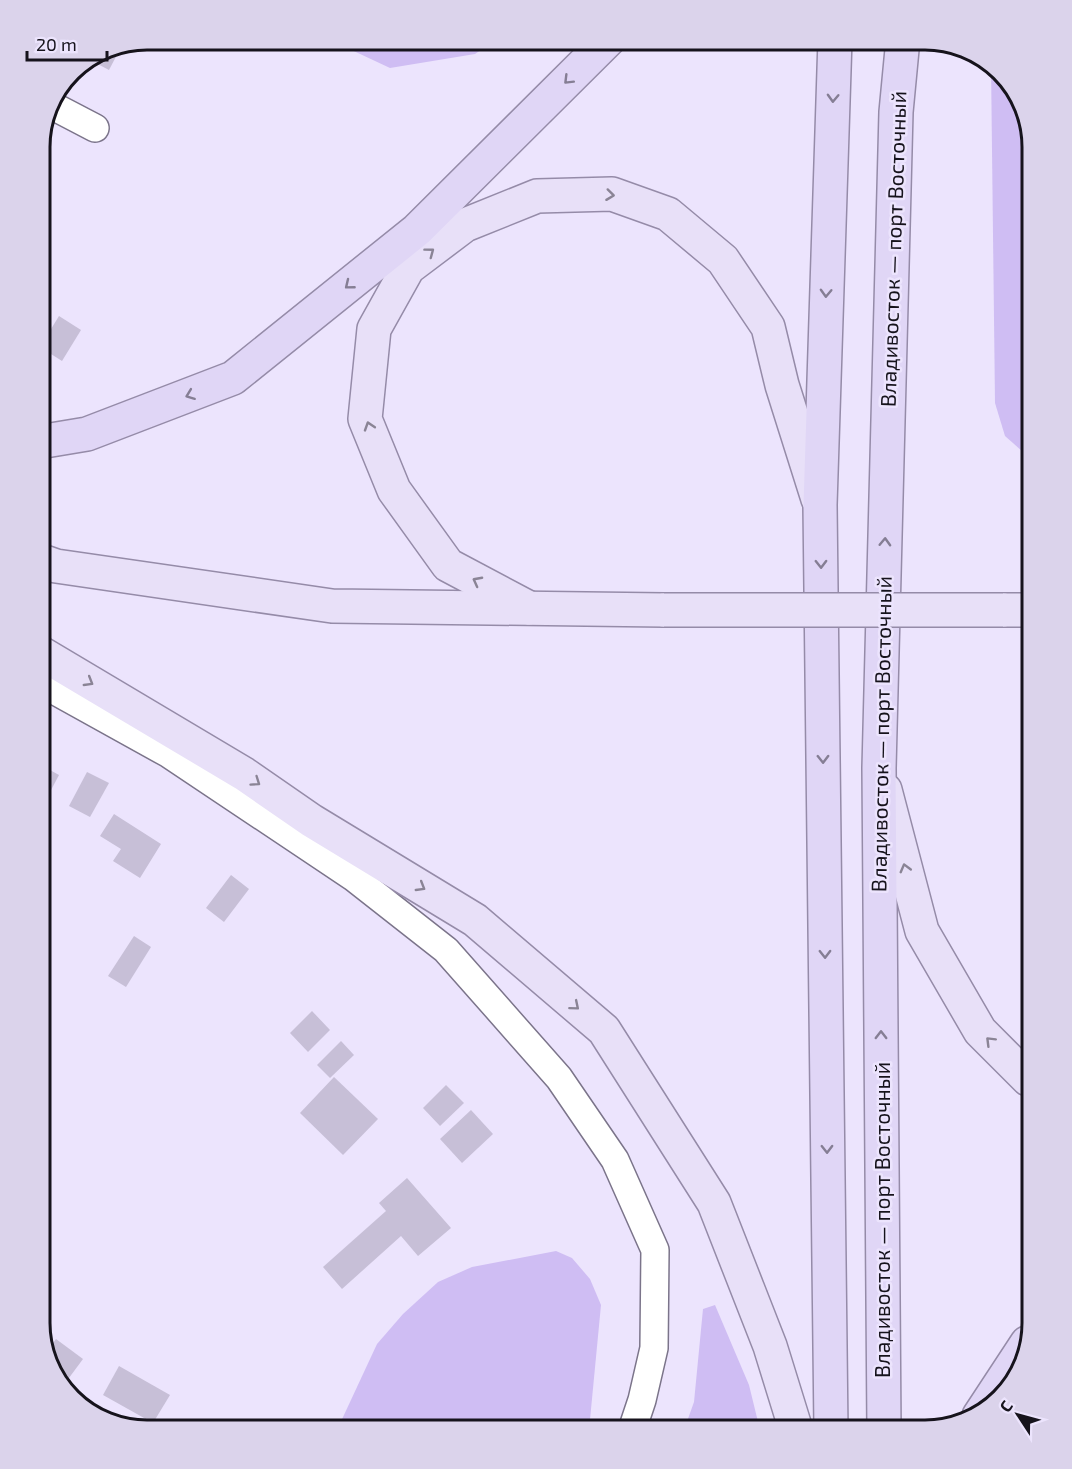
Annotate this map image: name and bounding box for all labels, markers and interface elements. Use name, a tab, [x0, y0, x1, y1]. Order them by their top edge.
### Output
scale bar	[27, 24, 106, 62]
text: 20 m	[36, 33, 77, 55]
one-way arrow	[564, 74, 575, 84]
street label: Владивосток — порт Восточный	[874, 91, 911, 407]
one-way arrow	[826, 93, 839, 102]
one-way arrow	[606, 189, 615, 201]
one-way arrow	[423, 248, 434, 259]
one-way arrow	[345, 278, 356, 289]
one-way arrow	[820, 288, 833, 297]
one-way arrow	[185, 388, 196, 400]
one-way arrow	[363, 421, 376, 431]
one-way arrow	[879, 537, 891, 546]
one-way arrow	[815, 559, 827, 568]
street label: Владивосток — порт Восточный	[865, 576, 896, 892]
one-way arrow	[473, 577, 484, 588]
one-way arrow	[83, 675, 93, 686]
one-way arrow	[817, 754, 829, 763]
one-way arrow	[250, 775, 261, 786]
one-way arrow	[900, 864, 913, 874]
one-way arrow	[415, 880, 425, 892]
one-way arrow	[819, 949, 831, 958]
one-way arrow	[568, 998, 579, 1009]
one-way arrow	[875, 1031, 887, 1040]
one-way arrow	[987, 1038, 998, 1049]
street label: Владивосток — порт Восточный	[869, 1062, 894, 1378]
one-way arrow	[821, 1144, 834, 1153]
north arrow	[988, 1385, 1048, 1445]
text: С	[995, 1396, 1016, 1415]

